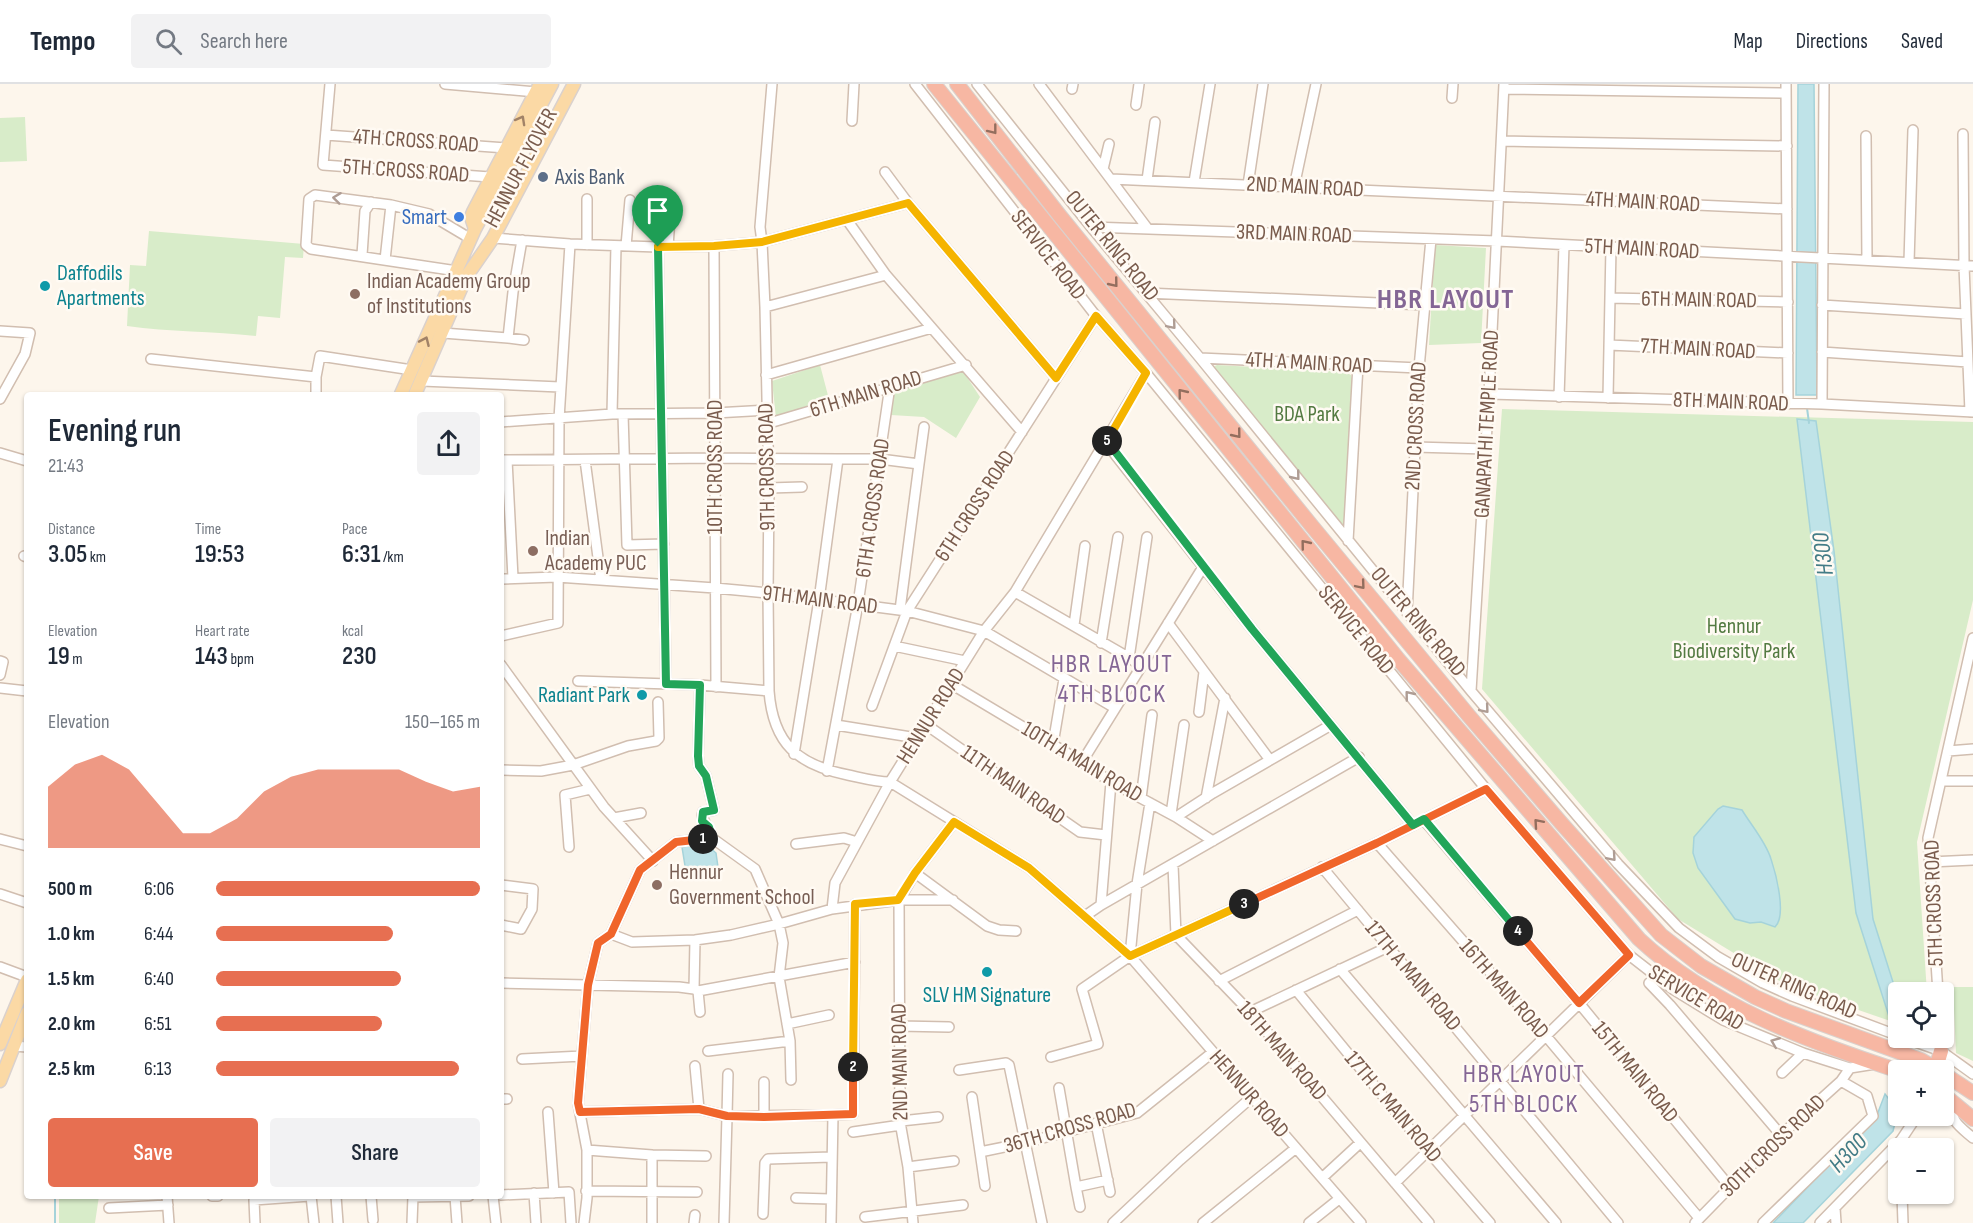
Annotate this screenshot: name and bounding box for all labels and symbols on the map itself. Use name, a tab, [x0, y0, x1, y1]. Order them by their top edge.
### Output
street label: HENNUR FLYOVER	[478, 104, 564, 232]
one-way arrow	[514, 116, 525, 126]
street label: 4TH CROSS ROAD	[352, 123, 480, 159]
one-way arrow	[986, 123, 997, 134]
street label: 5TH CROSS ROAD	[342, 153, 470, 189]
place label: Axis Bank	[554, 164, 625, 191]
marker: Axis Bank	[536, 170, 550, 184]
street label: 2ND MAIN ROAD	[1246, 170, 1364, 204]
pin	[632, 185, 683, 247]
street label: OUTER RING ROAD	[1059, 185, 1165, 307]
street label: 4TH MAIN ROAD	[1585, 186, 1701, 218]
one-way arrow	[332, 192, 342, 205]
place label: Smart	[402, 204, 447, 231]
street label: SERVICE ROAD	[1004, 204, 1092, 306]
marker: Smart	[452, 210, 466, 224]
street label: 3RD MAIN ROAD	[1235, 218, 1353, 250]
street label: 5TH MAIN ROAD	[1584, 233, 1700, 265]
place label: Daffodils Apartments	[56, 260, 145, 312]
place label: Indian Academy Group of Institutions	[367, 268, 531, 320]
one-way arrow	[1107, 276, 1118, 287]
marker: Daffodils Apartments	[38, 279, 52, 293]
district label: HBR LAYOUT	[1377, 283, 1515, 316]
street label: 6TH MAIN ROAD	[1641, 285, 1757, 315]
marker: Indian Academy Group of Institutions	[348, 287, 362, 301]
one-way arrow	[1165, 318, 1176, 329]
street label: GANAPATHI TEMPLE ROAD	[1469, 329, 1505, 519]
street label: 7TH MAIN ROAD	[1640, 332, 1756, 366]
one-way arrow	[418, 336, 430, 347]
street label: 4TH A MAIN ROAD	[1245, 346, 1373, 380]
street label: 2ND CROSS ROAD	[1399, 361, 1433, 491]
street label: 6TH MAIN ROAD	[807, 364, 925, 424]
street label: 8TH MAIN ROAD	[1673, 386, 1789, 418]
one-way arrow	[1179, 389, 1190, 400]
street label: 10TH CROSS ROAD	[702, 400, 729, 534]
park label: BDA Park	[1274, 401, 1340, 428]
street label: 9TH CROSS ROAD	[752, 403, 782, 531]
pin: 5	[1092, 426, 1122, 456]
one-way arrow	[1230, 428, 1241, 439]
street label: 6TH A CROSS ROAD	[850, 437, 896, 579]
street label: 6TH CROSS ROAD	[929, 445, 1021, 567]
one-way arrow	[1288, 470, 1299, 481]
place label: Indian Academy PUC	[544, 525, 647, 577]
water label: H300	[1806, 531, 1840, 577]
one-way arrow	[1301, 540, 1312, 551]
marker: Indian Academy PUC	[526, 544, 540, 558]
street label: OUTER RING ROAD	[1364, 562, 1472, 682]
one-way arrow	[1353, 578, 1364, 589]
street label: 9TH MAIN ROAD	[761, 580, 879, 620]
street label: SERVICE ROAD	[1312, 580, 1400, 680]
park label: Hennur Biodiversity Park	[1673, 613, 1796, 665]
district label: HBR LAYOUT 4TH BLOCK	[1051, 649, 1173, 710]
street label: HENNUR ROAD	[891, 663, 971, 769]
place label: Radiant Park	[538, 682, 631, 709]
marker: Radiant Park	[635, 688, 649, 702]
one-way arrow	[1406, 691, 1417, 702]
one-way arrow	[1478, 702, 1489, 713]
street label: 10TH A MAIN ROAD	[1017, 715, 1147, 809]
street label: 11TH MAIN ROAD	[955, 739, 1071, 831]
one-way arrow	[1534, 819, 1545, 830]
pin: 1	[688, 824, 718, 854]
street label: 5TH CROSS ROAD	[1918, 839, 1950, 967]
one-way arrow	[1605, 850, 1616, 861]
place label: Hennur Government School	[669, 859, 815, 911]
marker: Hennur Government School	[650, 878, 664, 892]
pin: 3	[1229, 889, 1259, 919]
street label: 17TH A MAIN ROAD	[1359, 915, 1467, 1037]
pin: 4	[1503, 916, 1533, 946]
street label: 16TH MAIN ROAD	[1453, 934, 1555, 1044]
street label: OUTER RING ROAD	[1727, 946, 1861, 1026]
street label: SERVICE ROAD	[1643, 959, 1749, 1037]
marker: SLV HM Signature	[980, 965, 994, 979]
place label: SLV HM Signature	[923, 982, 1051, 1009]
street label: 18TH MAIN ROAD	[1231, 996, 1333, 1106]
street label: 2ND MAIN ROAD	[885, 1003, 915, 1121]
street label: 15TH MAIN ROAD	[1586, 1016, 1684, 1128]
one-way arrow	[1771, 1037, 1782, 1049]
street label: HENNUR ROAD	[1203, 1044, 1295, 1144]
street label: 17TH C MAIN ROAD	[1338, 1046, 1448, 1168]
pin: 2	[838, 1052, 868, 1082]
district label: HBR LAYOUT 5TH BLOCK	[1463, 1059, 1585, 1120]
street label: 30TH CROSS ROAD	[1715, 1089, 1831, 1203]
street label: 36TH CROSS ROAD	[1001, 1096, 1139, 1160]
water label: H300	[1823, 1127, 1874, 1179]

